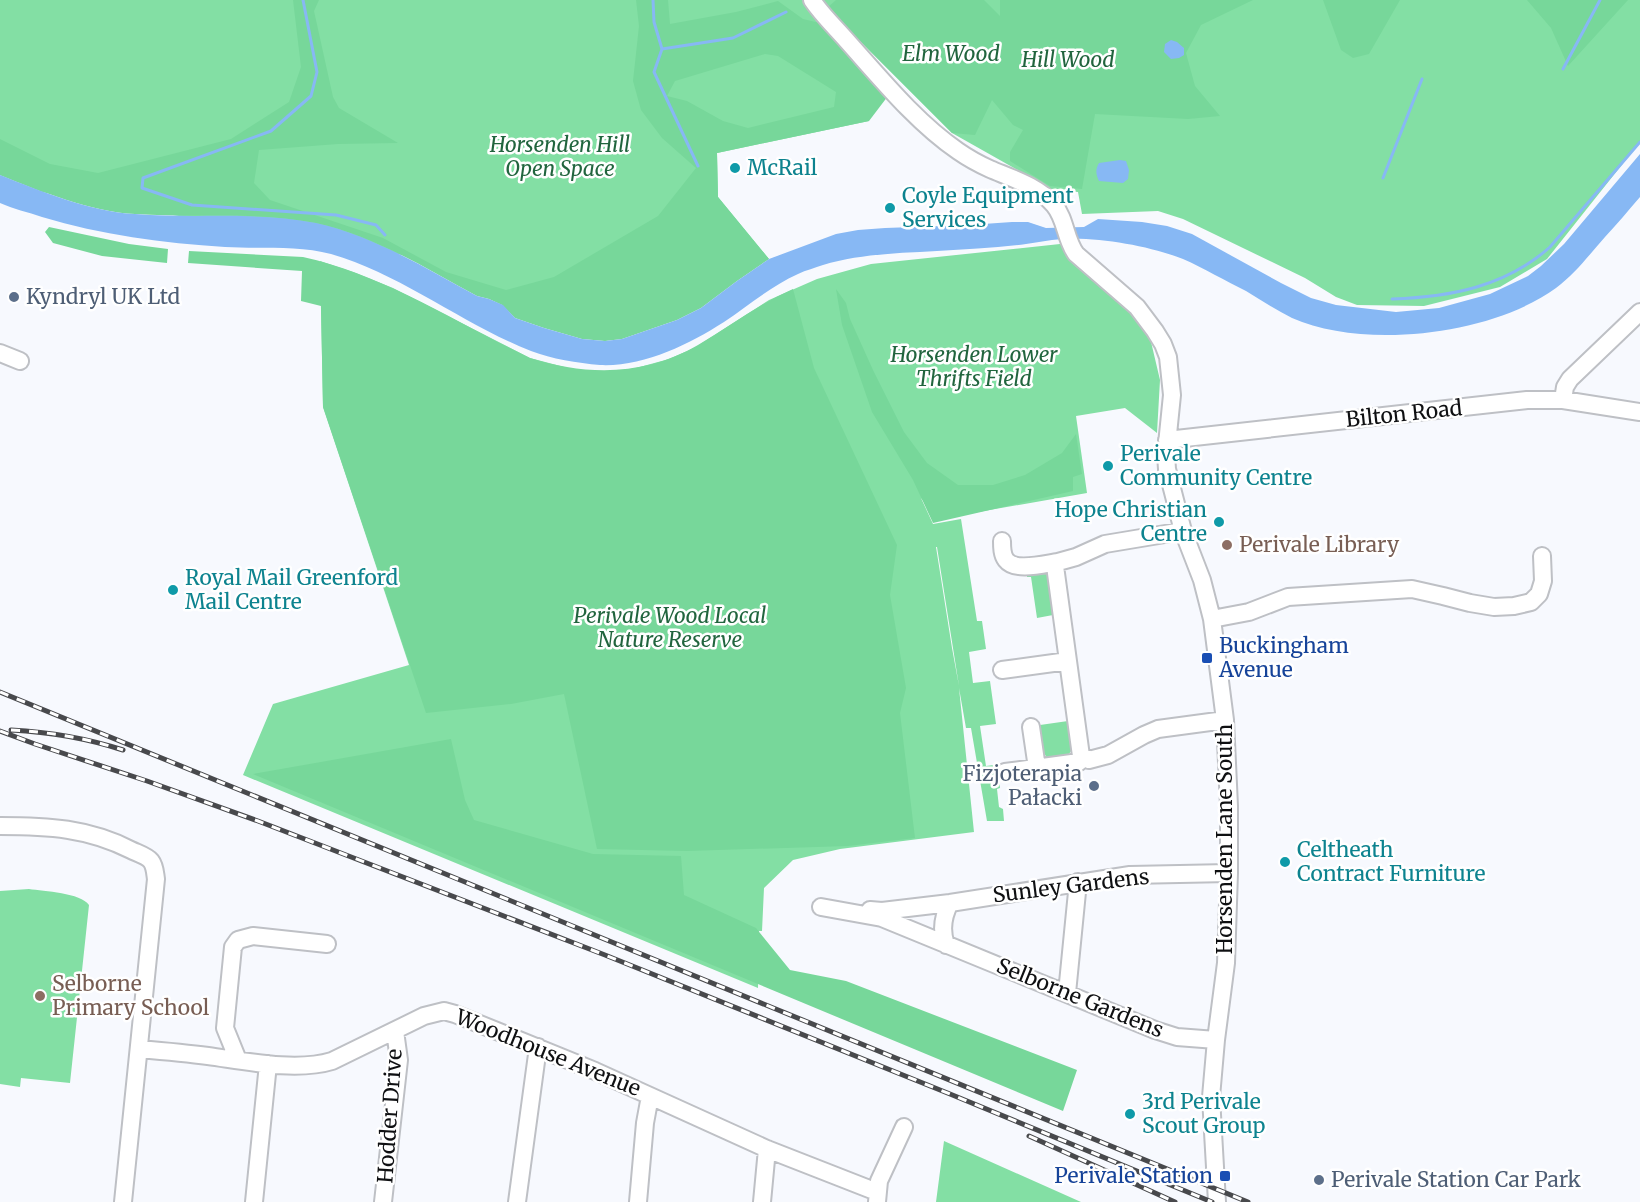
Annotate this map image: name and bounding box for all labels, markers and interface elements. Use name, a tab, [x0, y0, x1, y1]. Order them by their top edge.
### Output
park label: Elm Wood	[902, 40, 1000, 67]
park label: Hill Wood	[1020, 46, 1115, 73]
park label: Horsenden Hill Open Space	[489, 131, 630, 182]
place label: McRail	[747, 154, 818, 181]
marker: McRail	[728, 161, 742, 175]
place label: Coyle Equipment Services	[902, 182, 1074, 233]
marker: Coyle Equipment Services	[883, 201, 897, 215]
place label: Kyndryl UK Ltd	[26, 283, 181, 310]
marker: Kyndryl UK Ltd	[7, 290, 21, 304]
park label: Horsenden Lower Thrifts Field	[889, 341, 1058, 392]
street label: Bilton Road	[1344, 394, 1464, 433]
place label: Perivale Community Centre	[1120, 440, 1312, 491]
marker: Perivale Community Centre	[1101, 459, 1115, 473]
place label: Hope Christian Centre	[1054, 496, 1207, 547]
marker: Hope Christian Centre	[1212, 515, 1226, 529]
place label: Perivale Library	[1239, 531, 1400, 558]
marker: Perivale Library	[1220, 538, 1234, 552]
place label: Royal Mail Greenford Mail Centre	[185, 564, 398, 615]
marker: Royal Mail Greenford Mail Centre	[166, 583, 180, 597]
park label: Perivale Wood Local Nature Reserve	[574, 602, 766, 653]
place label: Buckingham Avenue	[1218, 632, 1349, 683]
marker: Buckingham Avenue	[1200, 651, 1214, 665]
street label: Horsenden Lane South	[1211, 724, 1238, 954]
place label: Fizjoterapia Pałacki	[963, 760, 1082, 811]
marker: Fizjoterapia Pałacki	[1087, 779, 1101, 793]
place label: Celtheath Contract Furniture	[1297, 836, 1486, 887]
marker: Celtheath Contract Furniture	[1278, 855, 1292, 869]
street label: Sunley Gardens	[991, 863, 1151, 908]
street label: Selborne Gardens	[993, 952, 1168, 1043]
place label: Selborne Primary School	[52, 970, 210, 1021]
marker: Selborne Primary School	[33, 989, 47, 1003]
street label: Woodhouse Avenue	[451, 1003, 645, 1102]
street label: Hodder Drive	[371, 1048, 408, 1184]
place label: 3rd Perivale Scout Group	[1142, 1088, 1265, 1139]
marker: 3rd Perivale Scout Group	[1123, 1107, 1137, 1121]
place label: Perivale Station	[1054, 1162, 1213, 1189]
place label: Perivale Station Car Park	[1331, 1166, 1582, 1193]
marker: Perivale Station	[1218, 1169, 1232, 1183]
marker: Perivale Station Car Park	[1312, 1173, 1326, 1187]

